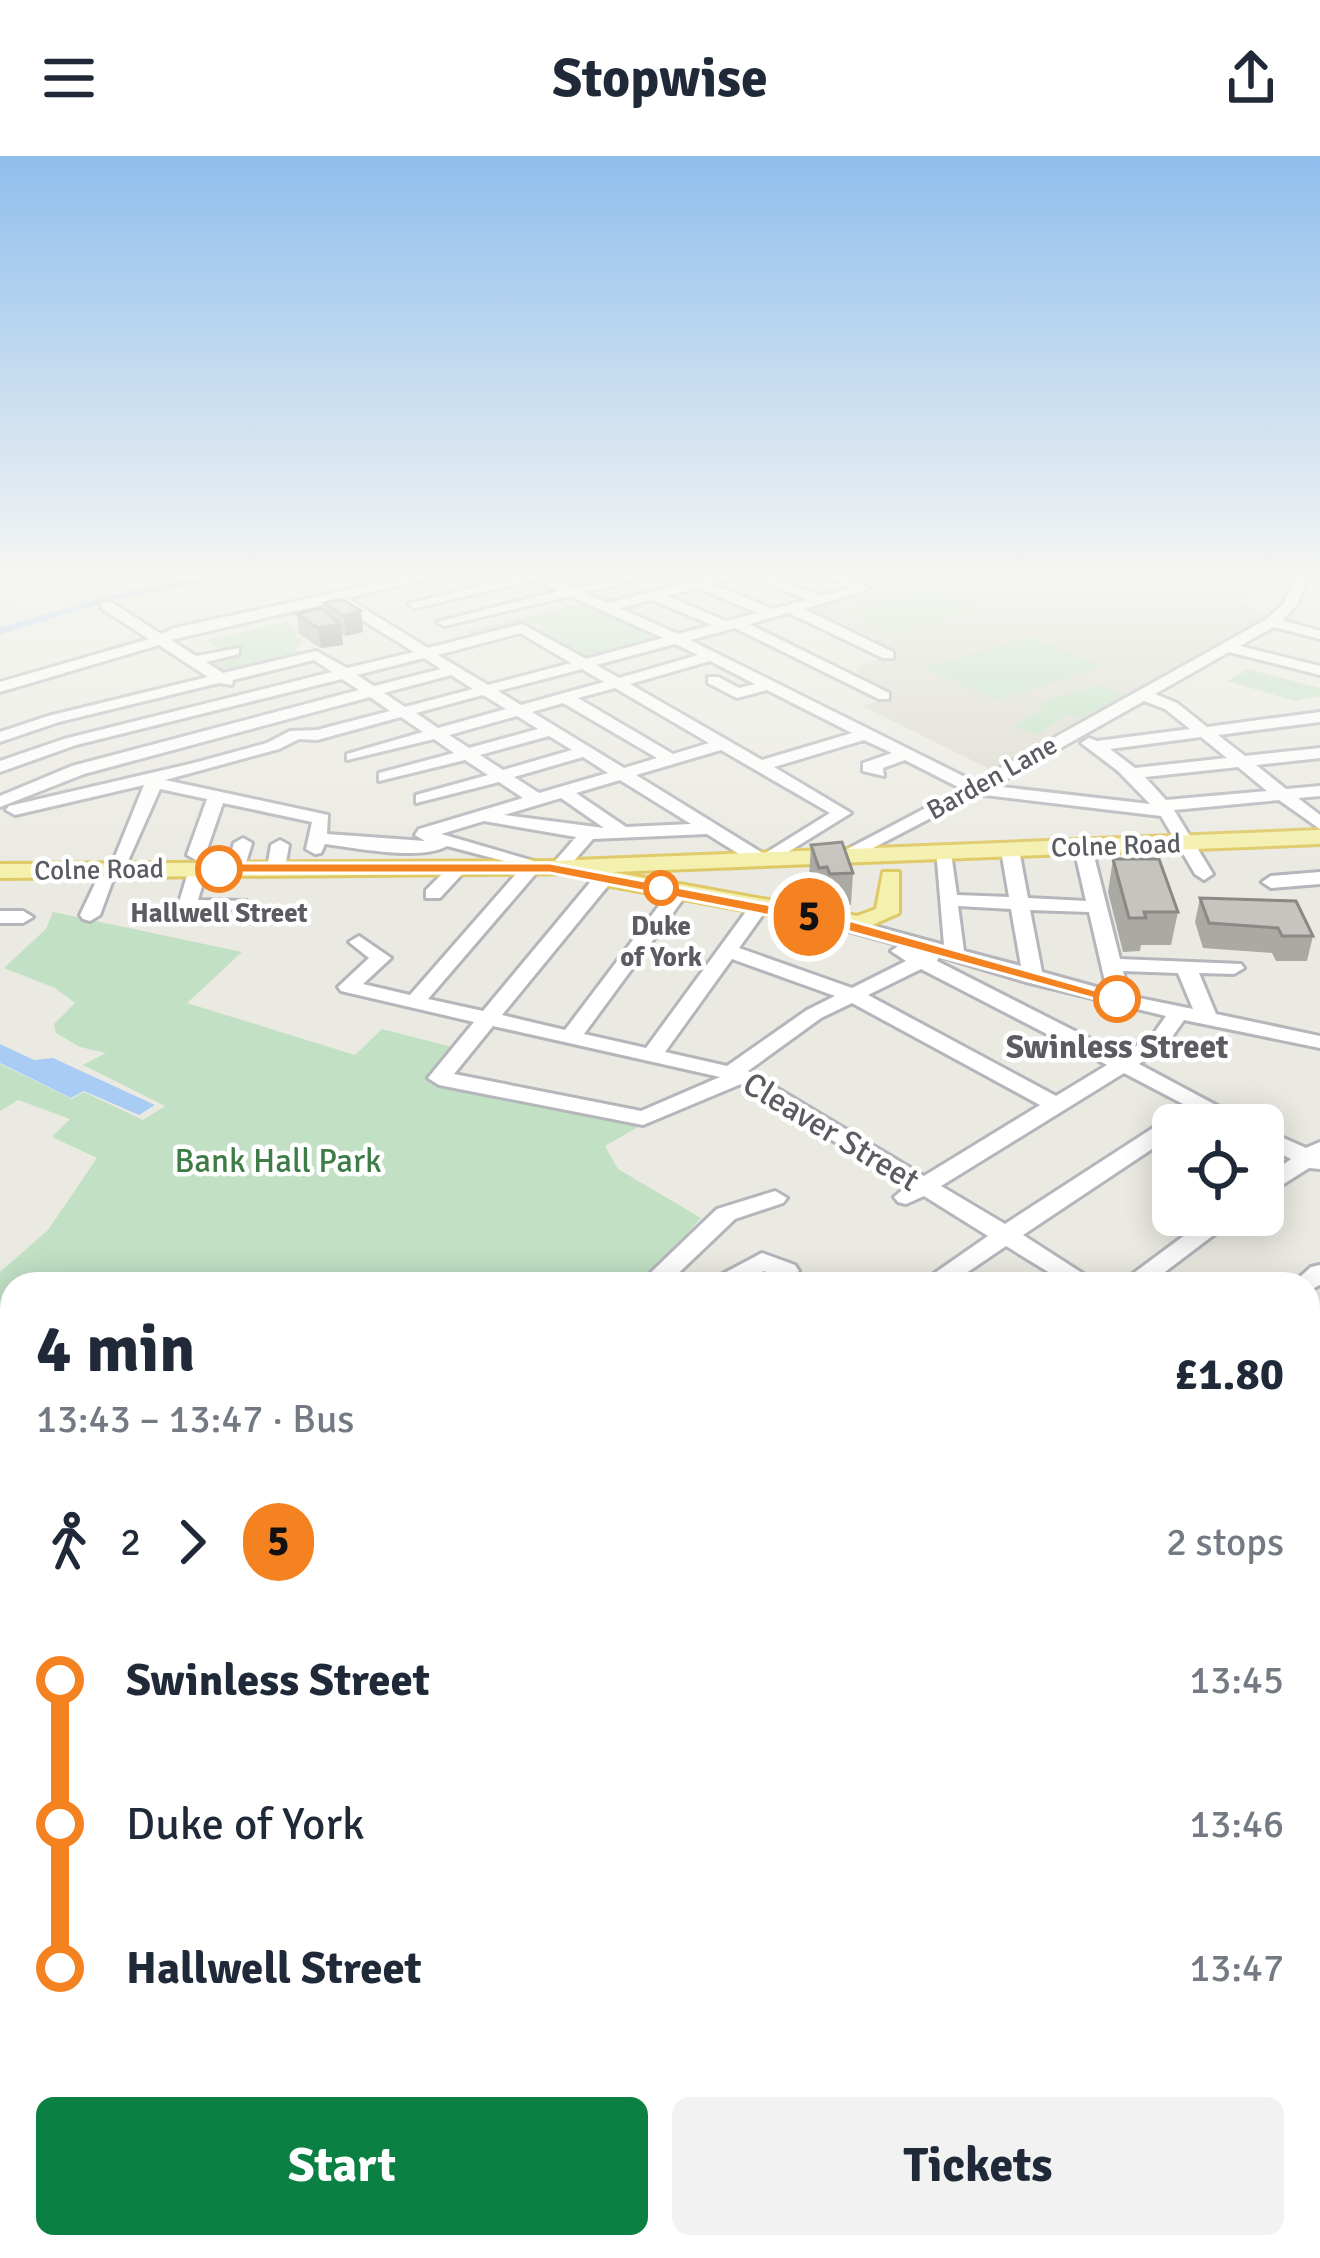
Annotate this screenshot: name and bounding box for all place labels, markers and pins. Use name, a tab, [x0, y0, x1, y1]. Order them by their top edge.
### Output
marker: Hallwell Street	[197, 847, 241, 891]
marker: Duke of York	[645, 872, 677, 904]
place label: Hallwell Street	[130, 897, 308, 930]
place label: Duke of York	[620, 910, 702, 974]
marker: Swinless Street	[1095, 977, 1139, 1021]
place label: Swinless Street	[1006, 1027, 1228, 1068]

